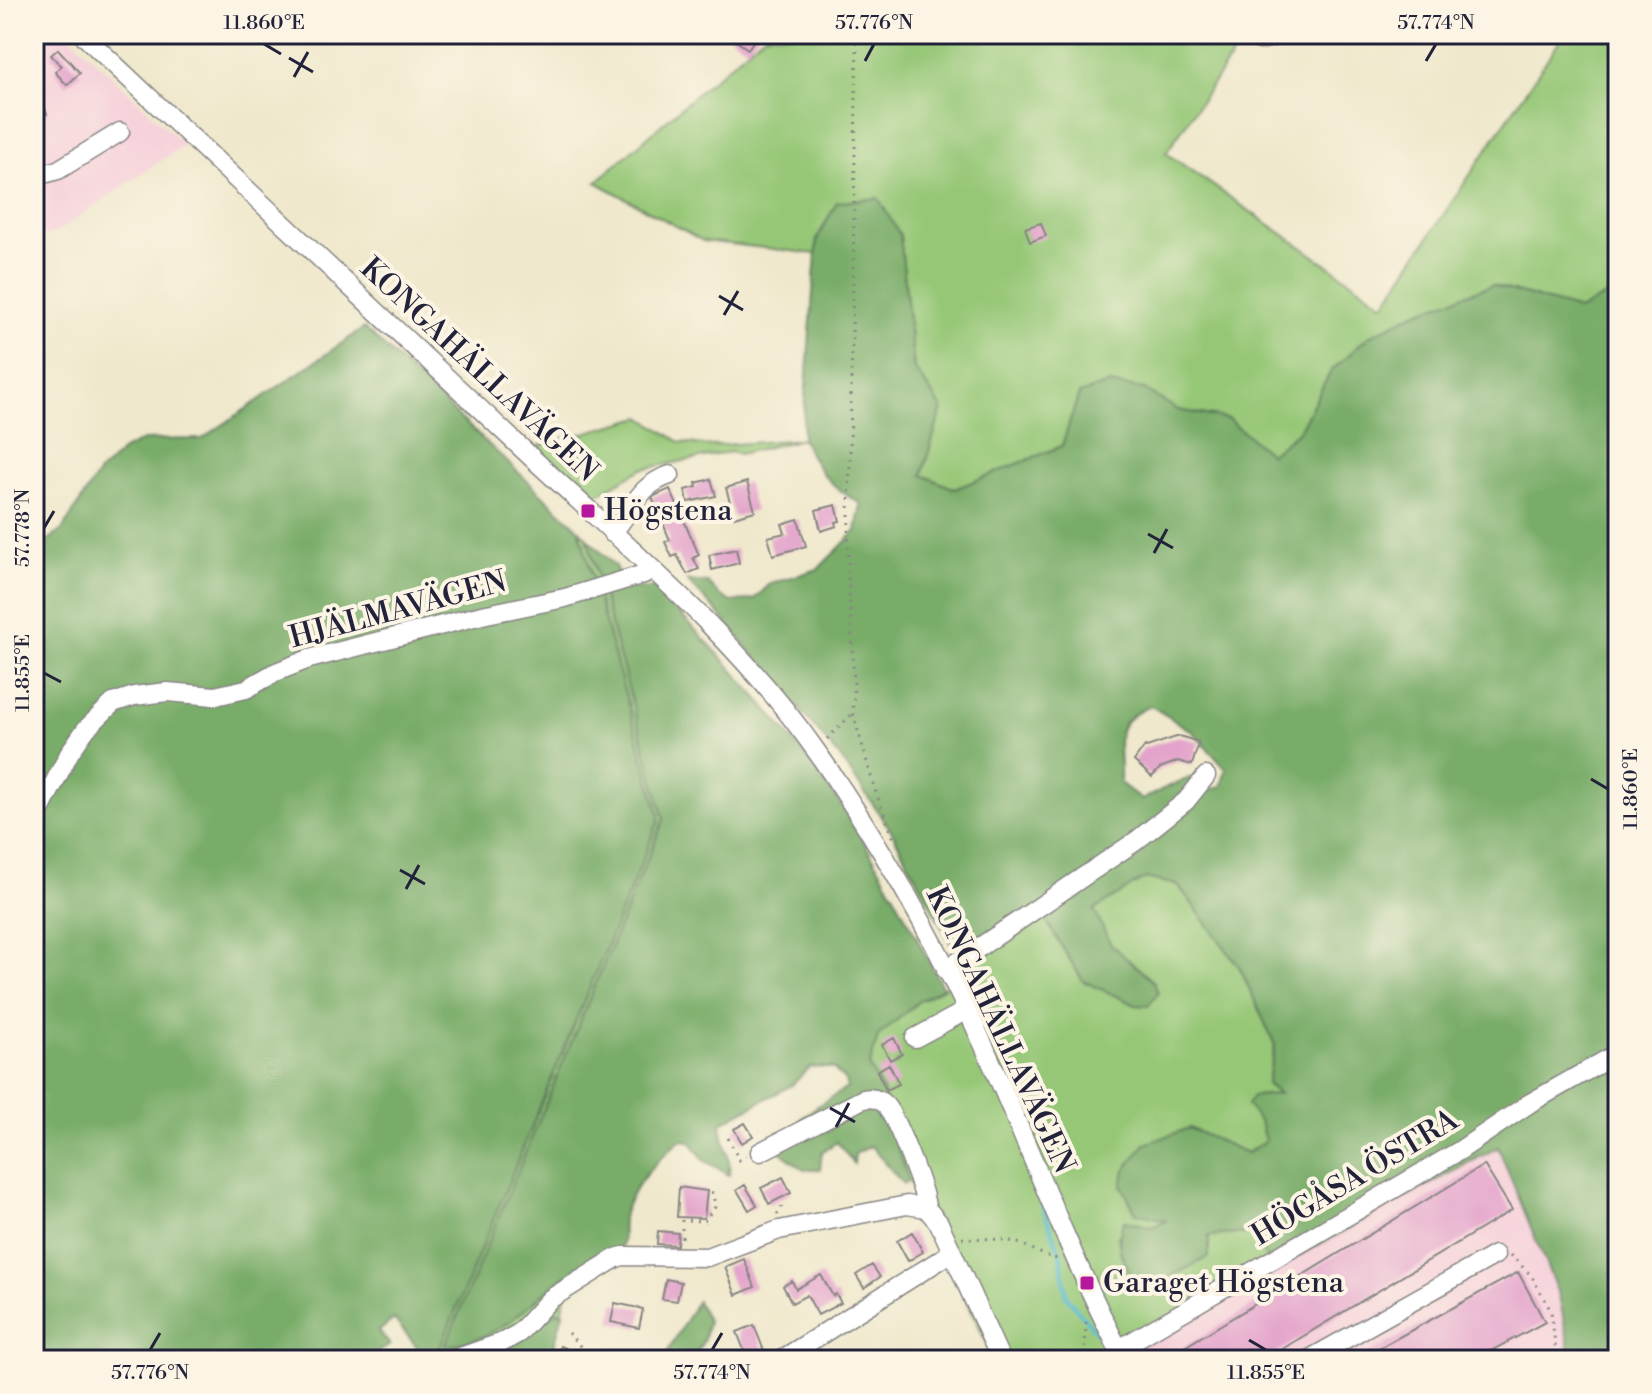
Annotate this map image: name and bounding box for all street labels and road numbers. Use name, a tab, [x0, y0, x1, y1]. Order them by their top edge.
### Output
street label: KONGAHÄLLAVÄGEN	[352, 249, 607, 490]
street label: HJÄLMAVÄGEN	[285, 562, 511, 657]
street label: KONGAHÄLLAVÄGEN	[917, 880, 1084, 1179]
street label: HÖGÅSA ÖSTRA	[1244, 1100, 1467, 1255]

